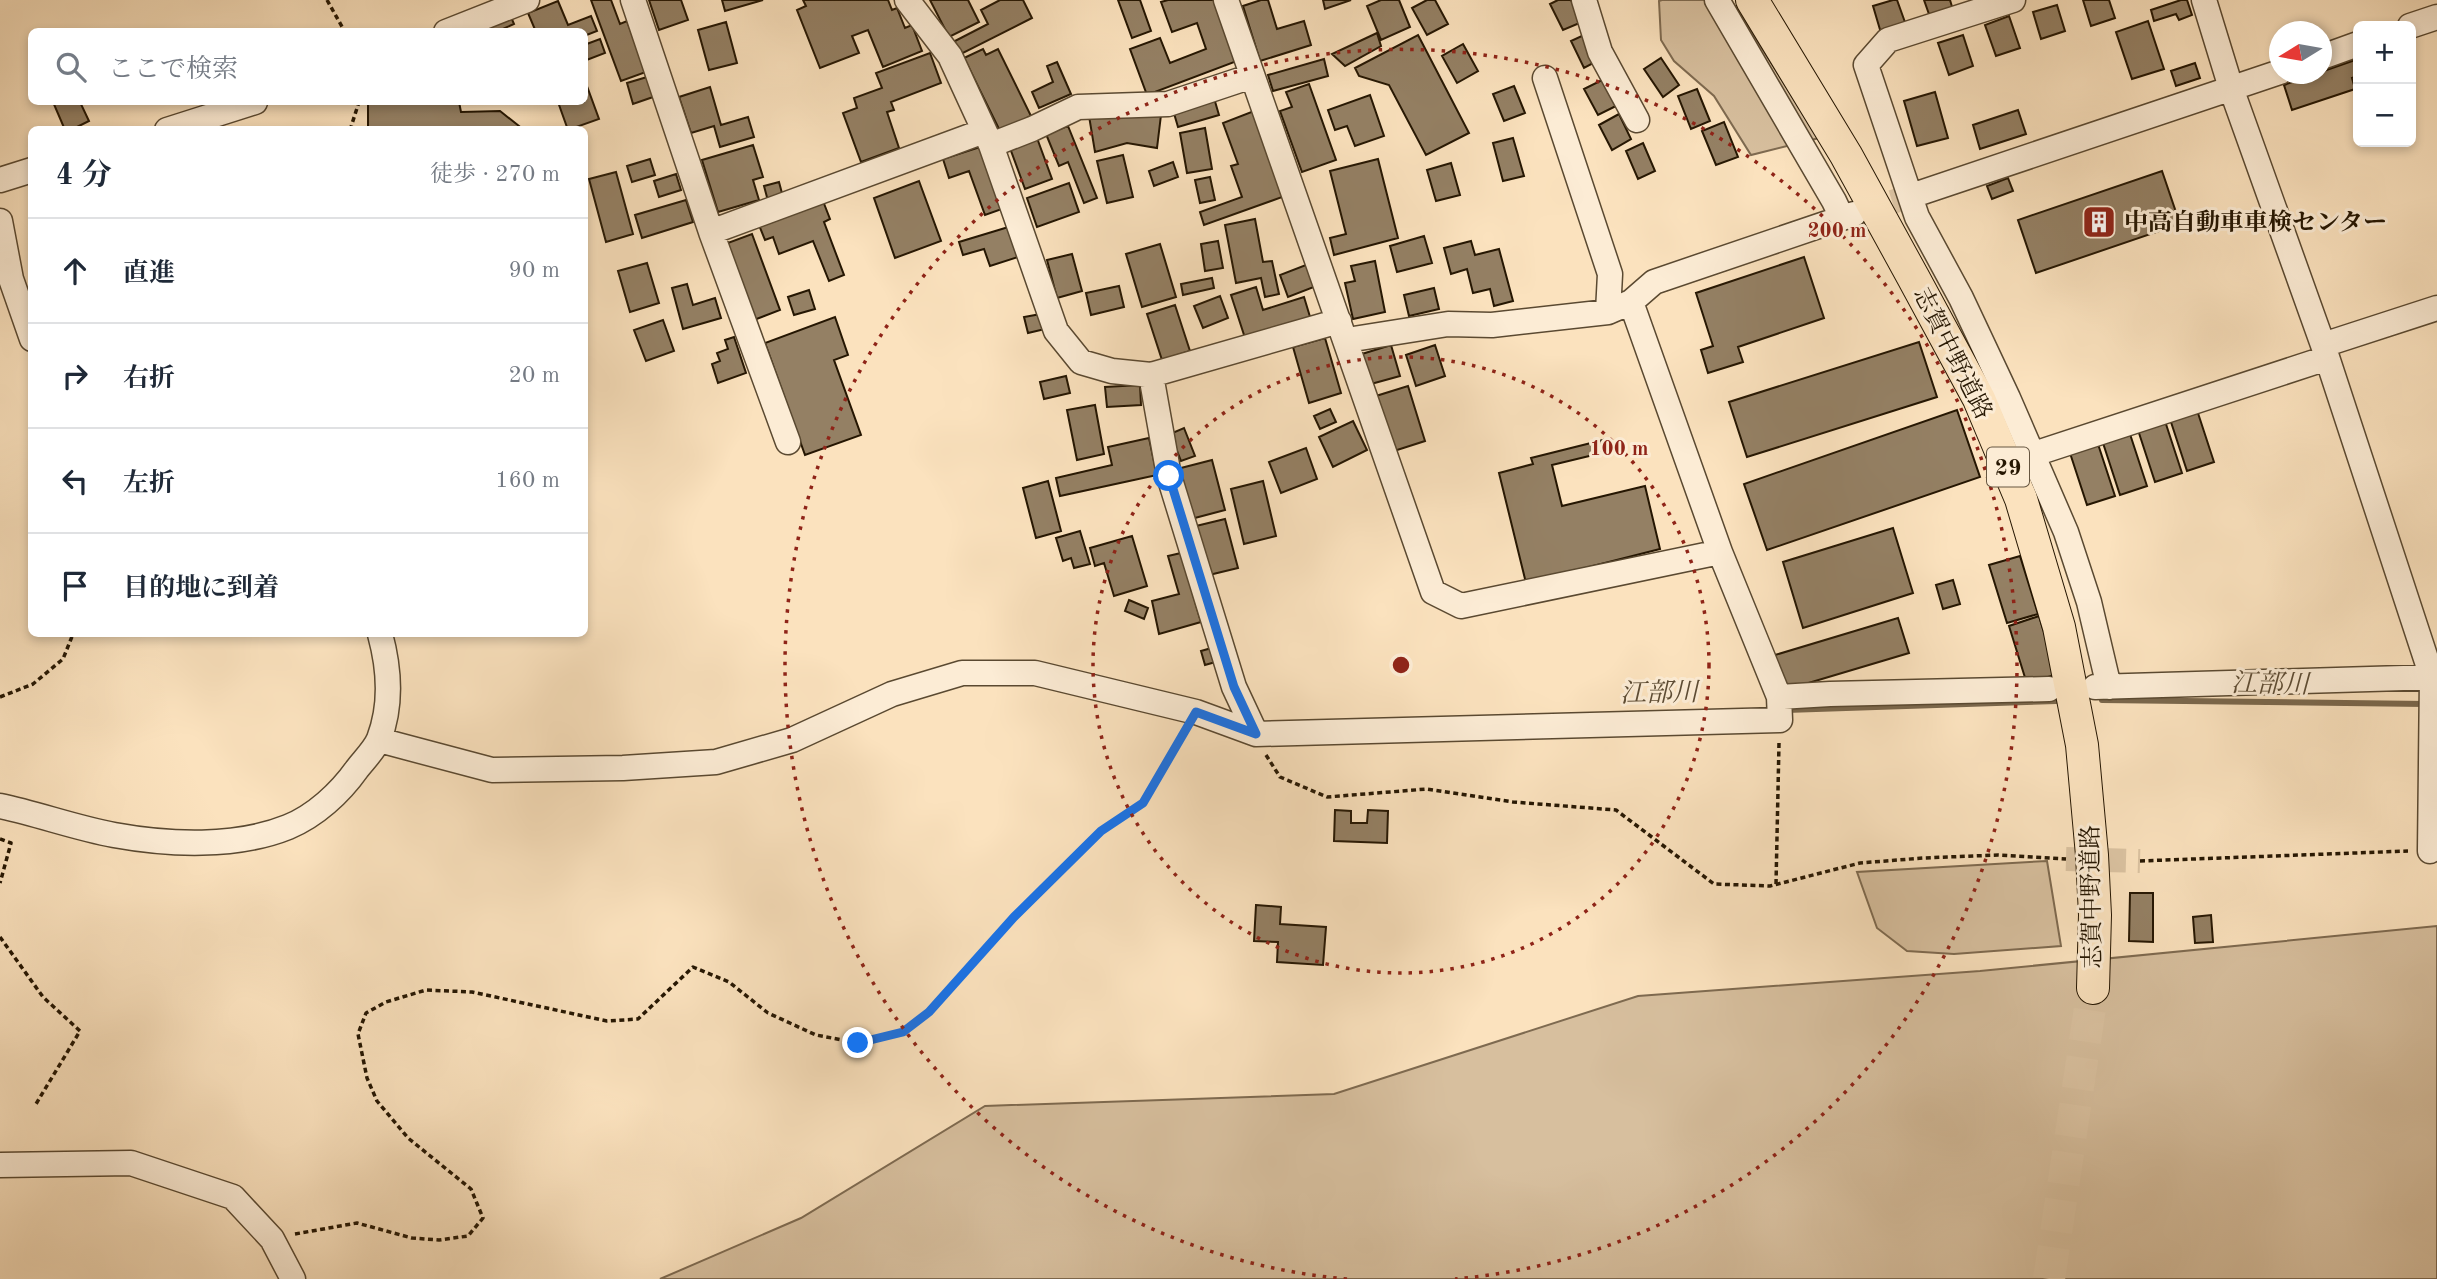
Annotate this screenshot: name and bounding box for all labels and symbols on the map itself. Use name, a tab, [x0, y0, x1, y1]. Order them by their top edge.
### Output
north arrow	[2269, 21, 2332, 84]
building icon: 中高自動車車検センター	[2080, 203, 2118, 241]
place label: 中高自動車車検センター	[2124, 209, 2387, 236]
text: 200 m	[1807, 221, 1867, 242]
street label: 志賀中野道路	[1908, 283, 1997, 424]
text: 100 m	[1589, 439, 1649, 460]
road number: 29	[1987, 447, 2029, 486]
route start	[1153, 460, 1184, 491]
centre of rings	[1389, 653, 1413, 677]
water label: 江部川	[2231, 669, 2312, 699]
water label: 江部川	[1620, 678, 1701, 708]
street label: 志賀中野道路	[2077, 825, 2106, 969]
route end	[842, 1027, 873, 1058]

